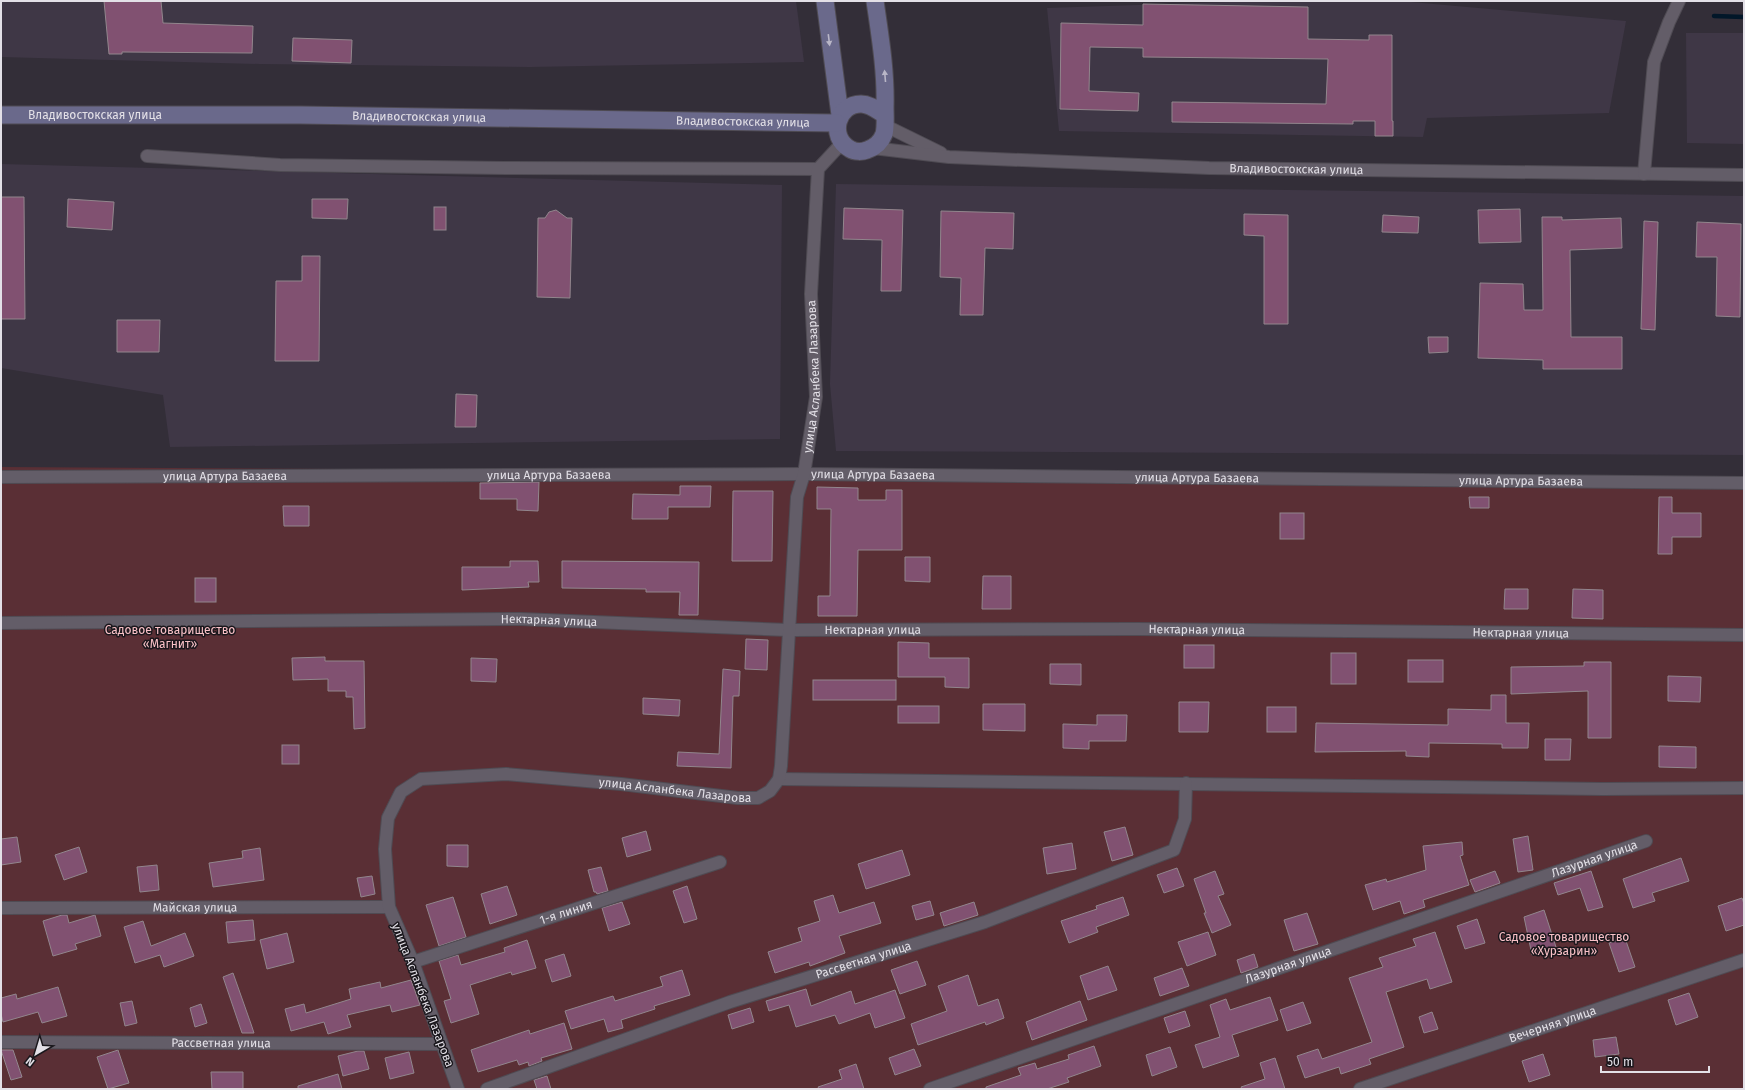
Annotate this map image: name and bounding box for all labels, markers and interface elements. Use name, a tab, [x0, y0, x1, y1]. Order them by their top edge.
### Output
one-way arrow	[826, 34, 832, 46]
one-way arrow	[882, 70, 889, 82]
street label: Владивостокская улица	[28, 108, 162, 122]
street label: Владивостокская улица	[352, 109, 486, 125]
street label: Владивостокская улица	[676, 114, 810, 130]
street label: Владивостокская улица	[1229, 161, 1363, 177]
street label: улица Асланбека Лазарова	[800, 300, 823, 454]
street label: улица Артура Базаева	[811, 467, 935, 482]
street label: улица Артура Базаева	[487, 468, 611, 482]
street label: улица Артура Базаева	[163, 469, 287, 483]
street label: улица Артура Базаева	[1135, 470, 1259, 485]
street label: улица Артура Базаева	[1459, 473, 1583, 488]
street label: Нектарная улица	[501, 612, 597, 629]
street label: Нектарная улица	[1148, 622, 1245, 637]
park label: Садовое товарищество «Магнит»	[105, 623, 235, 651]
street label: Нектарная улица	[824, 623, 921, 637]
street label: Нектарная улица	[1472, 625, 1569, 640]
street label: улица Асланбека Лазарова	[598, 775, 751, 805]
street label: Лазурная улица	[1549, 838, 1639, 880]
street label: 1-я линия	[538, 897, 594, 927]
street label: Майская улица	[153, 900, 237, 915]
street label: улица Асланбека Лазарова	[389, 921, 457, 1069]
park label: Садовое товарищество «Хурзарин»	[1499, 930, 1629, 958]
street label: Рассветная улица	[814, 939, 913, 982]
street label: Лазурная улица	[1243, 944, 1333, 986]
street label: Вечерняя улица	[1507, 1003, 1598, 1046]
north arrow	[16, 1034, 56, 1074]
street label: Рассветная улица	[171, 1036, 271, 1050]
scale bar	[1601, 1048, 1709, 1074]
text: N	[23, 1054, 37, 1069]
text: 50 m	[1607, 1055, 1633, 1069]

